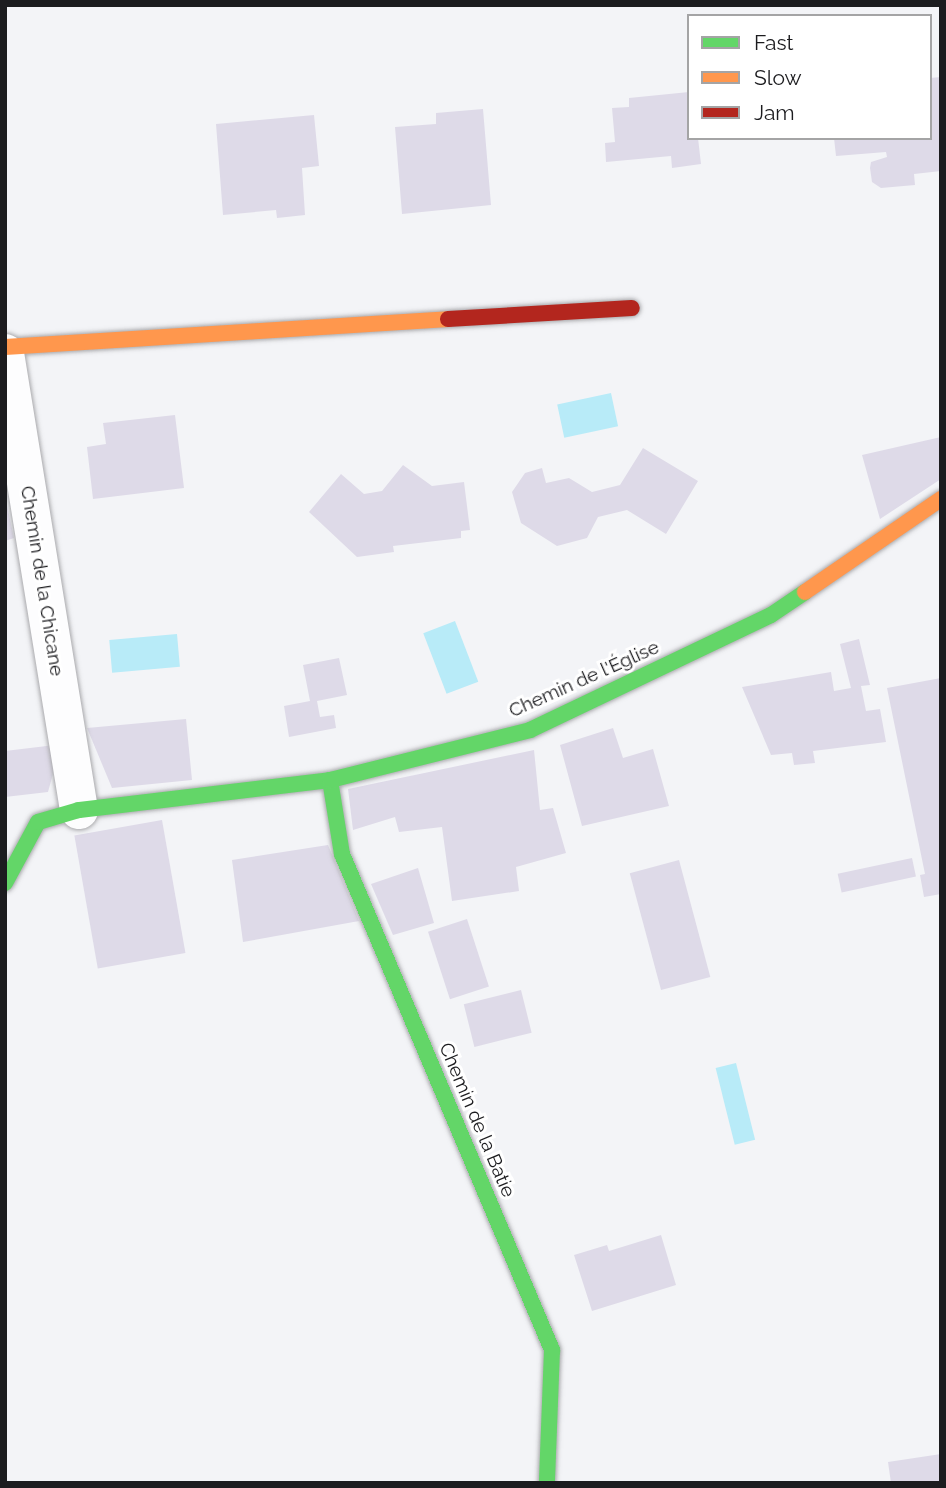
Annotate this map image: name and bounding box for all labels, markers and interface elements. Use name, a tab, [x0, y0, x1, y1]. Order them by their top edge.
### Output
legend	[687, 14, 932, 140]
text: Fast	[754, 30, 794, 55]
text: Slow	[754, 65, 802, 90]
text: Jam	[754, 100, 795, 125]
street label: Chemin de la Chicane	[16, 484, 68, 678]
street label: Chemin de l'Église	[505, 636, 663, 722]
street label: Chemin de la Batie	[434, 1039, 520, 1201]

